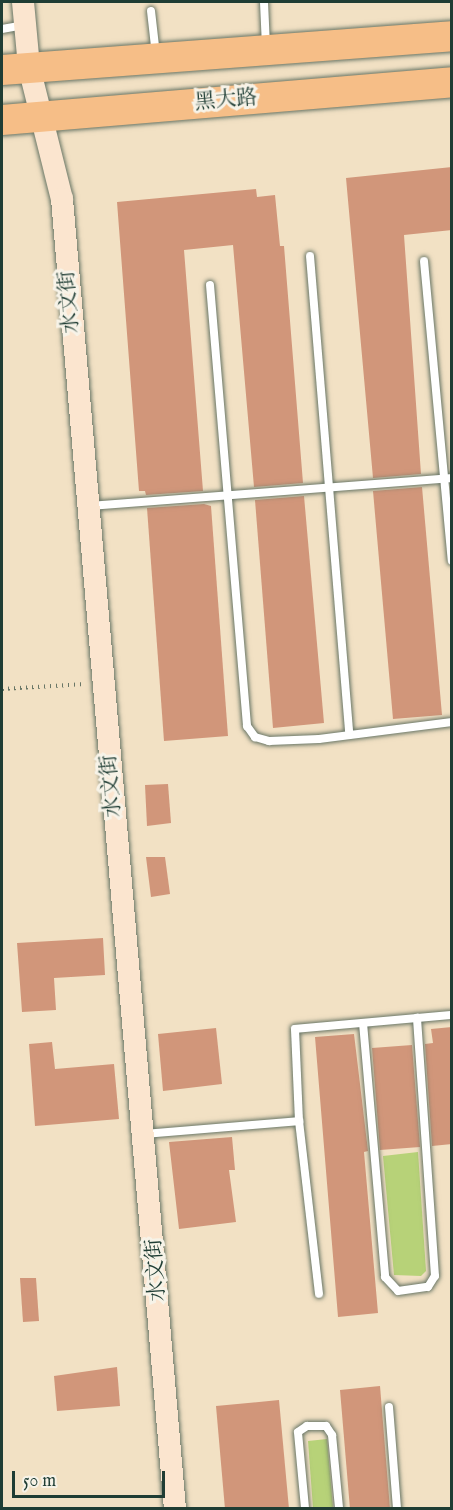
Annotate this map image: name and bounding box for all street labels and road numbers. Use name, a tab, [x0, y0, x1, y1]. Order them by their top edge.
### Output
street label: 黑大路	[194, 86, 258, 116]
street label: 水文街	[55, 270, 85, 334]
street label: 水文街	[97, 754, 127, 818]
street label: 水文街	[142, 1238, 172, 1302]

